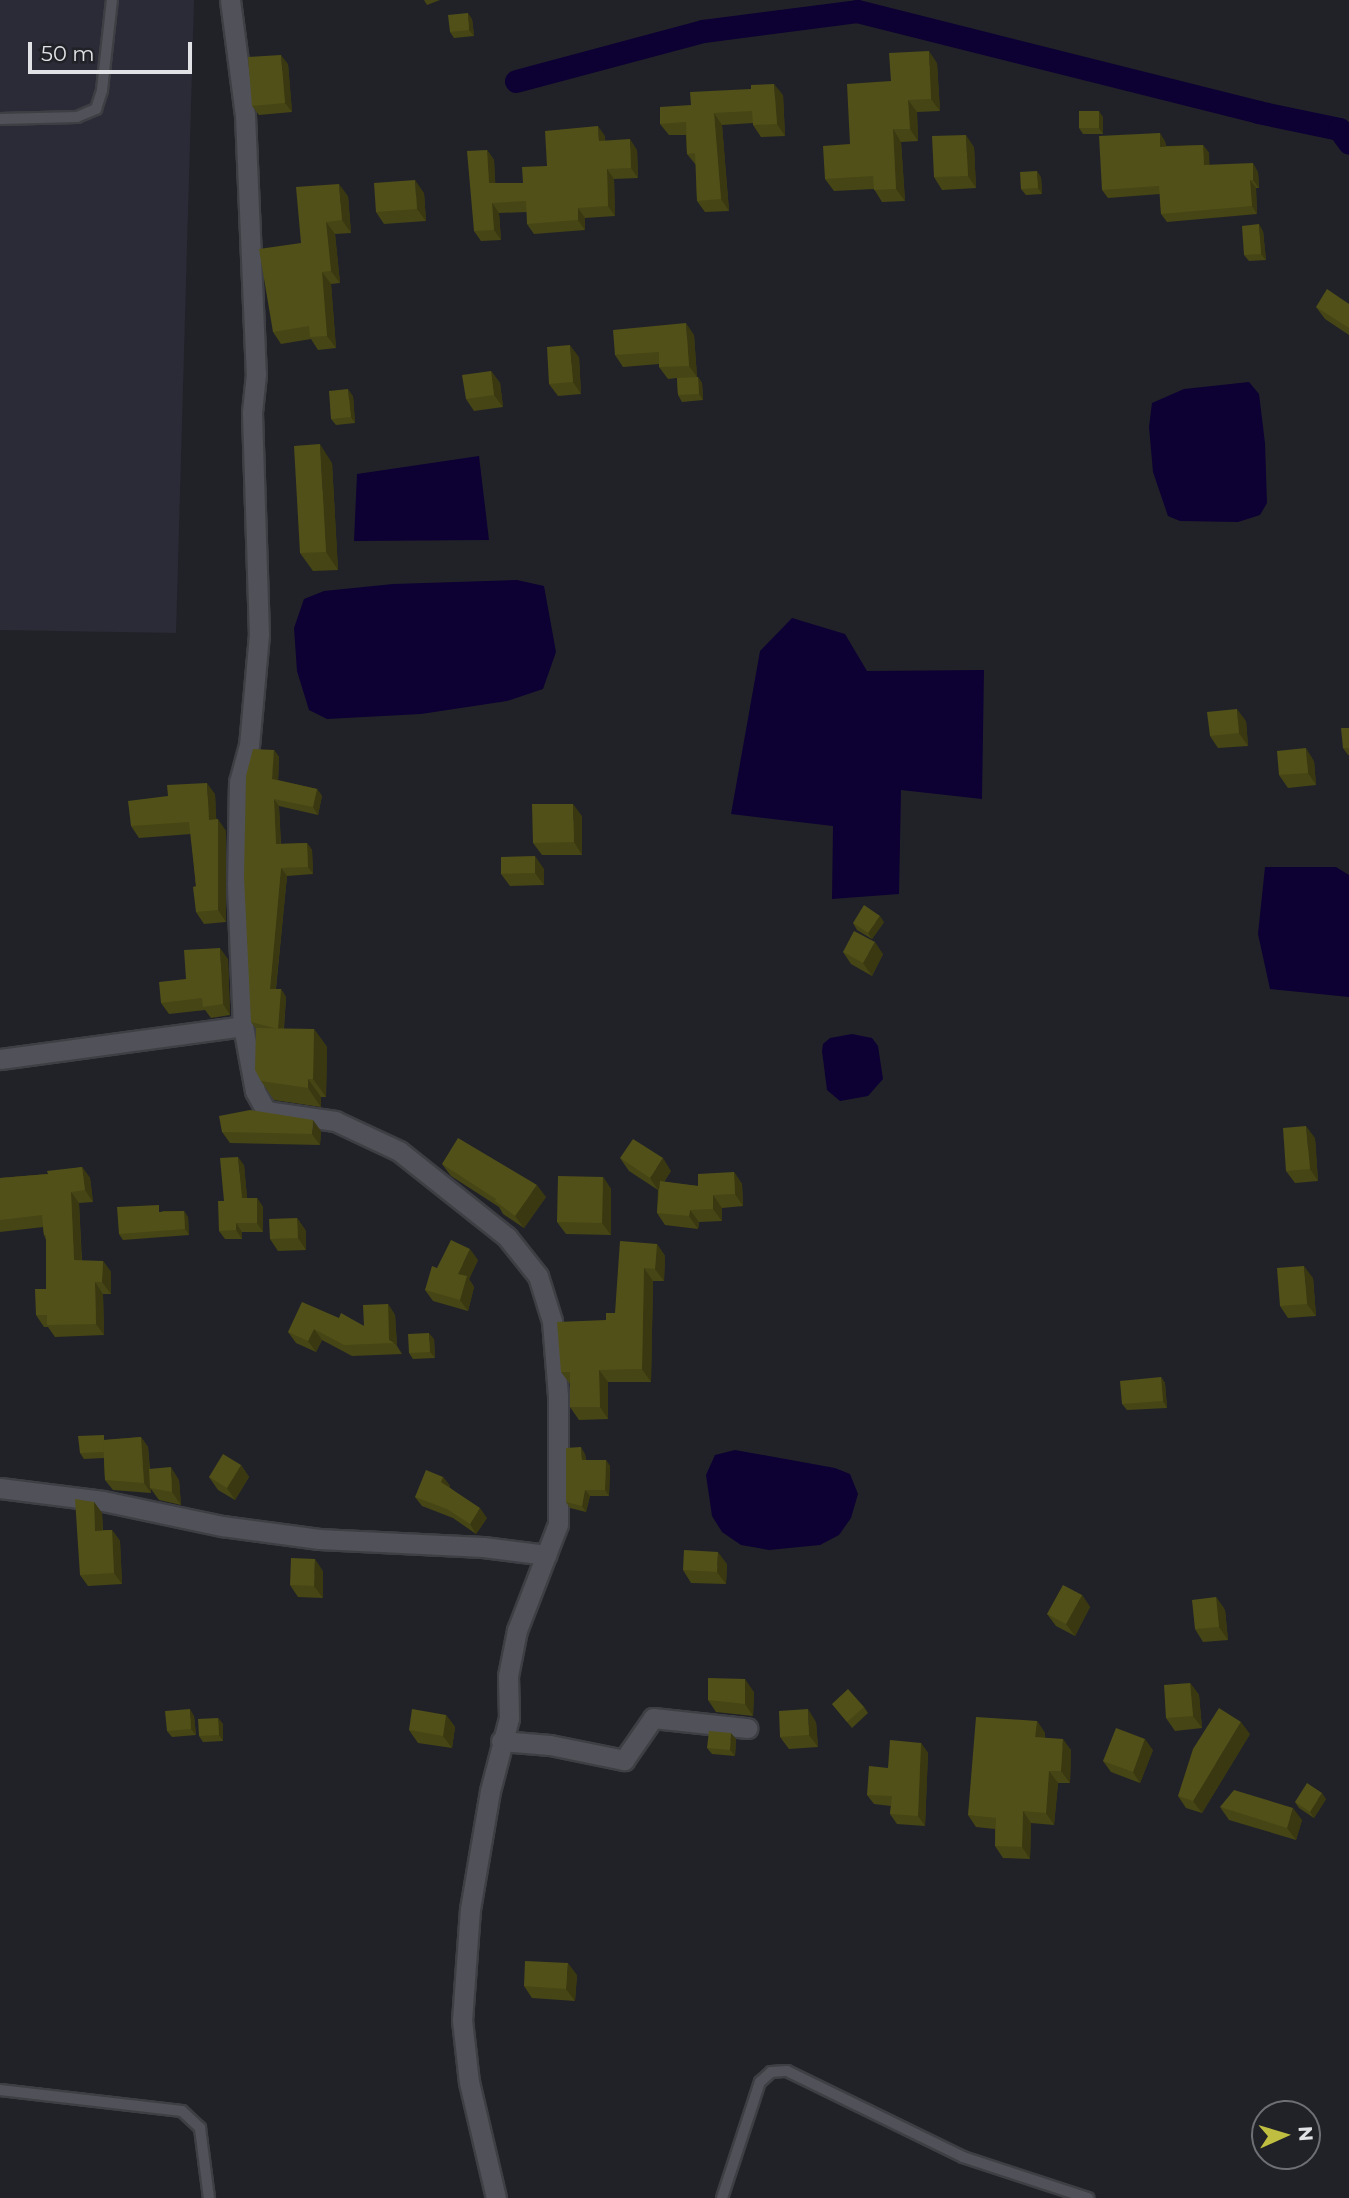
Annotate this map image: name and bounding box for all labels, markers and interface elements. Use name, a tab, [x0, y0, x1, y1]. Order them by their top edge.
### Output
scale bar	[32, 28, 196, 72]
text: 50 m	[41, 41, 95, 66]
north arrow	[1251, 2100, 1321, 2170]
text: N	[1293, 2125, 1317, 2142]

